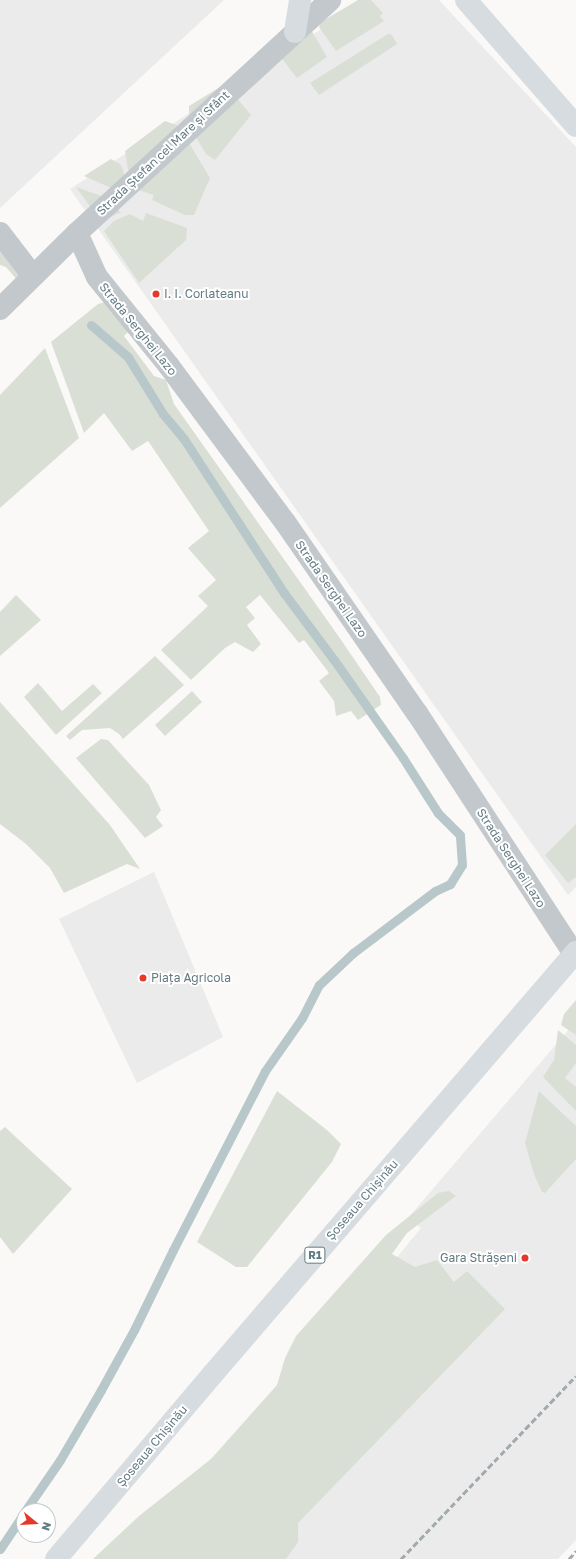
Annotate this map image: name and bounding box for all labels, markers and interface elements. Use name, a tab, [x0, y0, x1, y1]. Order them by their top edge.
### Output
street label: Strada Ștefan cel Mare și Sfânt	[94, 88, 232, 218]
street label: Strada Serghei Lazo	[96, 280, 180, 378]
place label: I. I. Corlateanu	[164, 287, 248, 301]
marker: I. I. Corlateanu	[151, 289, 161, 299]
street label: Strada Serghei Lazo	[292, 538, 370, 640]
street label: Strada Serghei Lazo	[474, 806, 548, 910]
place label: Piața Agricola	[151, 971, 231, 985]
marker: Piața Agricola	[138, 973, 148, 983]
street label: Șoseaua Chișinău	[323, 1157, 401, 1243]
road number: R1	[304, 1246, 326, 1264]
place label: Gara Strășeni	[440, 1251, 517, 1265]
marker: Gara Strășeni	[520, 1253, 530, 1263]
street label: Șoseaua Chișinău	[114, 1402, 190, 1490]
north arrow	[16, 1503, 56, 1543]
text: N	[39, 1521, 54, 1533]

